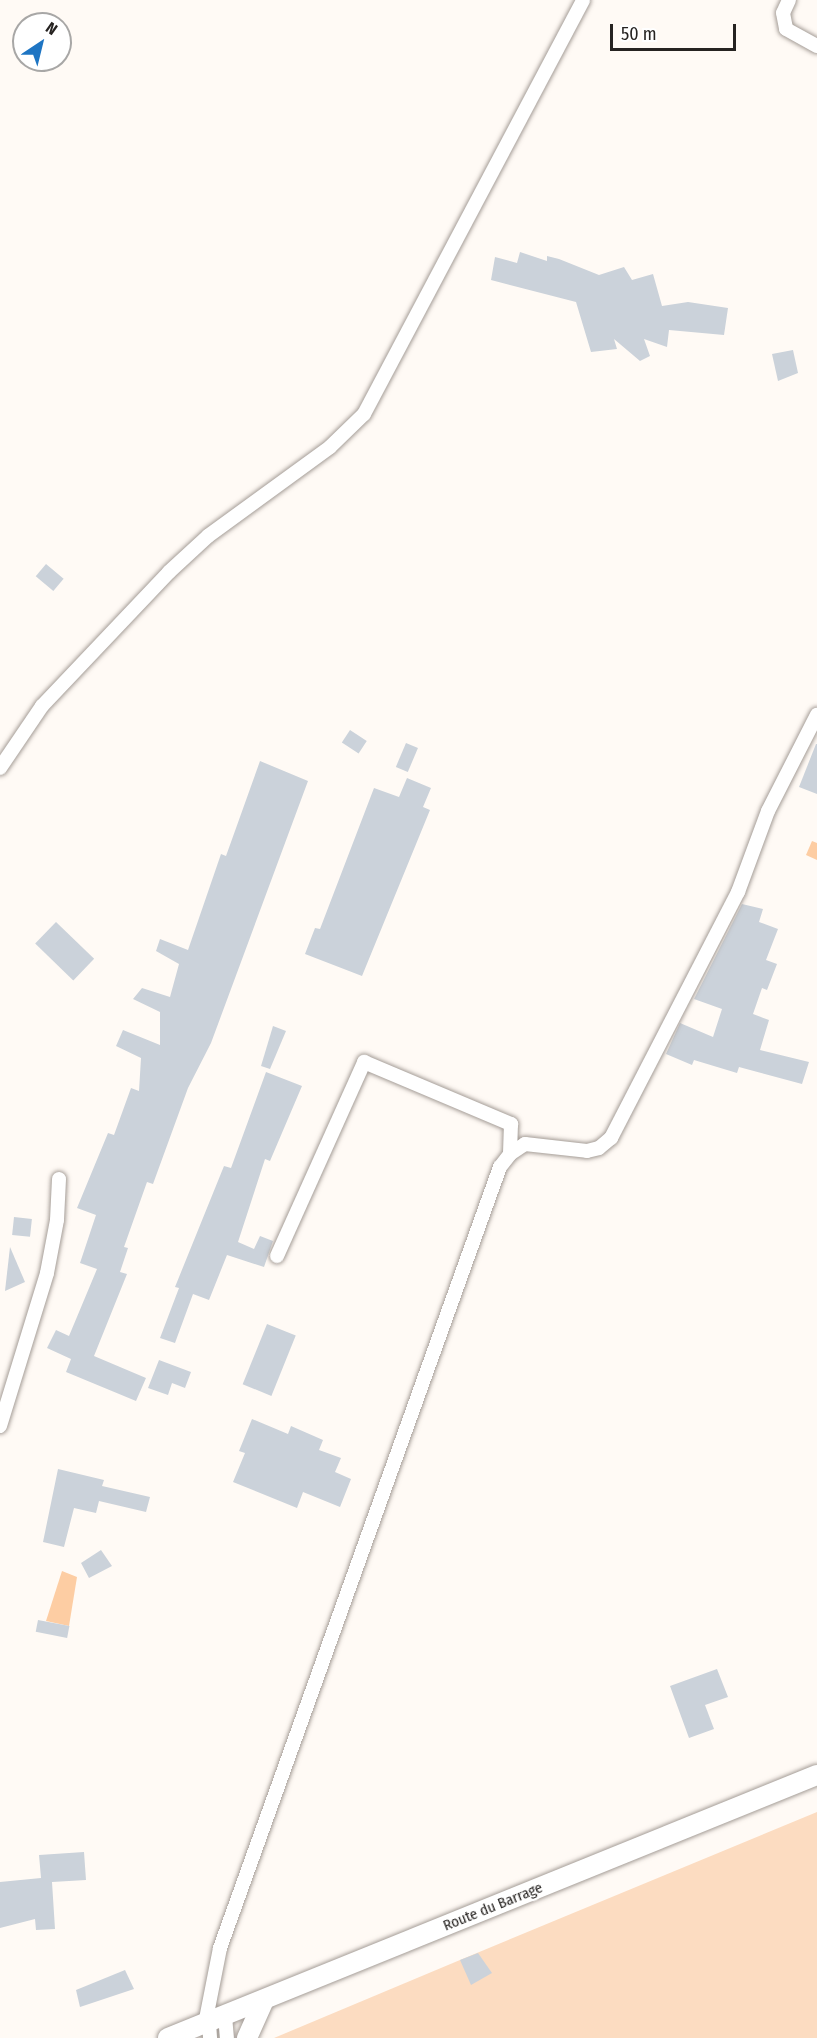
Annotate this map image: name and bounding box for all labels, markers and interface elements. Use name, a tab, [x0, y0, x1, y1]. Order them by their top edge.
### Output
north arrow	[12, 12, 72, 72]
scale bar	[613, 12, 739, 50]
text: N	[42, 18, 61, 39]
text: 50 m	[621, 23, 657, 45]
street label: Route du Barrage	[441, 1879, 545, 1935]

